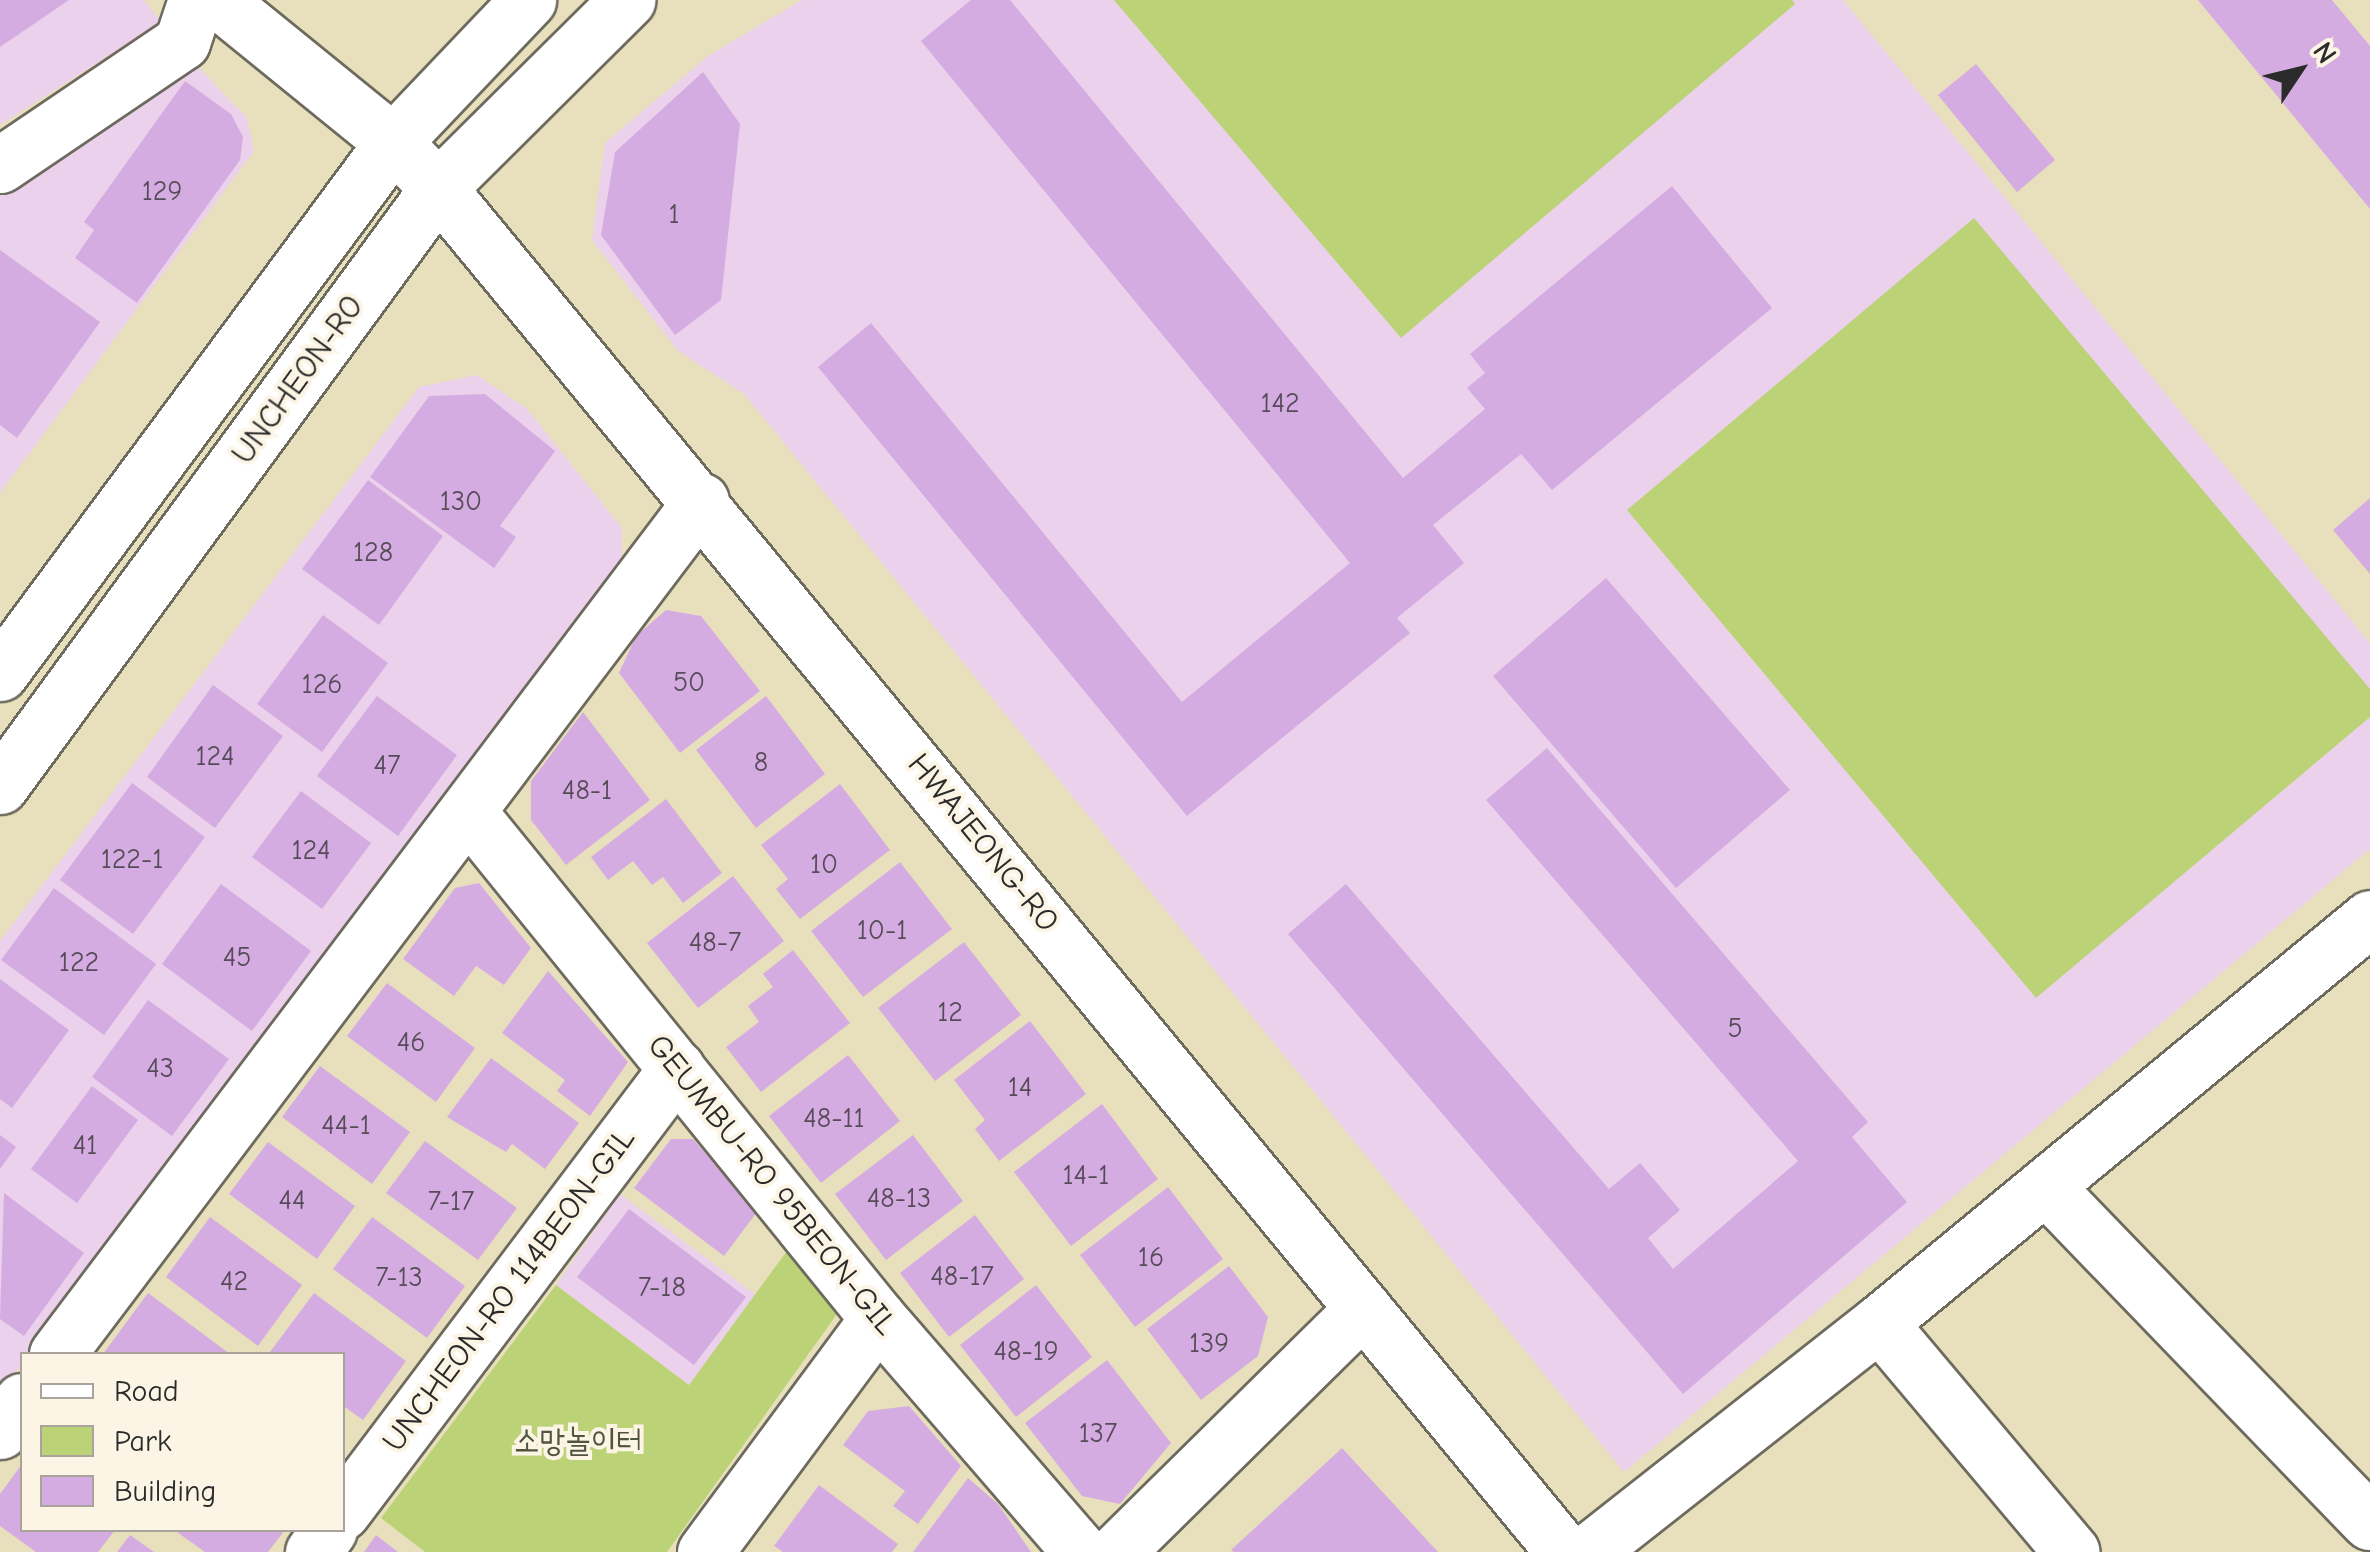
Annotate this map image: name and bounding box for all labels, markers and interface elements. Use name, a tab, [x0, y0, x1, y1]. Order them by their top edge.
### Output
north arrow	[2250, 20, 2350, 120]
text: N	[2306, 36, 2343, 69]
house number: 129	[142, 174, 182, 208]
house number: 1	[668, 197, 680, 231]
street label: UNCHEON-RO	[224, 288, 372, 472]
house number: 142	[1260, 386, 1300, 420]
house number: 130	[440, 484, 482, 518]
house number: 128	[353, 535, 393, 569]
house number: 50	[673, 665, 705, 699]
house number: 126	[302, 667, 342, 701]
house number: 124	[195, 739, 235, 773]
house number: 8	[754, 745, 768, 779]
street label: HWAJEONG-RO	[899, 746, 1067, 940]
house number: 47	[374, 748, 400, 782]
house number: 48-1	[562, 773, 612, 807]
house number: 124	[291, 833, 331, 867]
house number: 122-1	[101, 842, 163, 876]
house number: 10	[810, 847, 838, 881]
house number: 10-1	[857, 913, 907, 947]
house number: 48-7	[689, 925, 741, 959]
house number: 45	[223, 940, 251, 974]
house number: 122	[59, 945, 99, 979]
house number: 12	[937, 995, 963, 1029]
house number: 5	[1727, 1011, 1743, 1045]
house number: 46	[397, 1025, 425, 1059]
street label: GEUMBU-RO 95BEON-GIL	[639, 1027, 905, 1343]
house number: 43	[146, 1051, 174, 1085]
house number: 14	[1008, 1070, 1032, 1104]
house number: 48-11	[803, 1101, 865, 1135]
house number: 44-1	[321, 1108, 371, 1142]
street label: UNCHEON-RO 114BEON-GIL	[375, 1121, 643, 1459]
house number: 41	[73, 1128, 97, 1162]
house number: 14-1	[1063, 1158, 1109, 1192]
house number: 48-13	[867, 1181, 931, 1215]
house number: 44	[278, 1183, 306, 1217]
house number: 7-17	[428, 1184, 474, 1218]
house number: 16	[1138, 1240, 1164, 1274]
house number: 48-17	[930, 1259, 994, 1293]
house number: 7-13	[375, 1260, 423, 1294]
house number: 42	[220, 1264, 248, 1298]
house number: 7-18	[638, 1270, 686, 1304]
house number: 139	[1189, 1326, 1229, 1360]
house number: 48-19	[993, 1334, 1059, 1368]
legend	[20, 1352, 345, 1532]
text: Road	[114, 1374, 179, 1409]
house number: 137	[1079, 1416, 1117, 1450]
park label: 소망놀이터	[514, 1422, 642, 1460]
text: Park	[114, 1424, 171, 1459]
text: Building	[114, 1474, 217, 1509]

